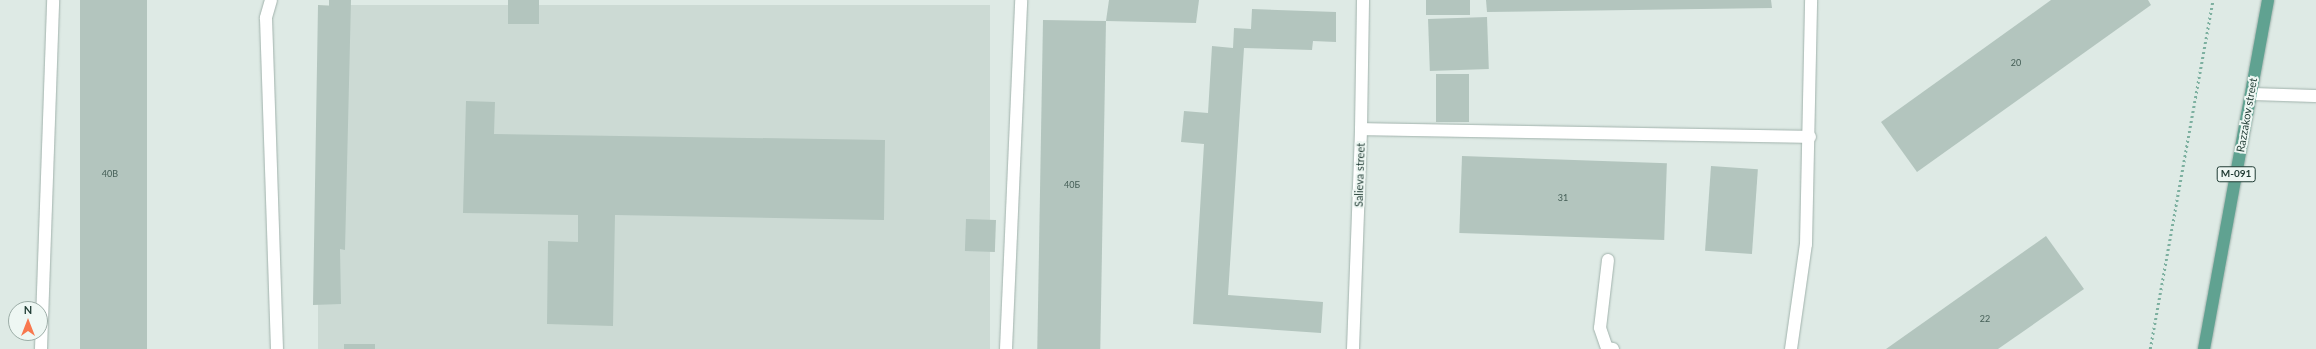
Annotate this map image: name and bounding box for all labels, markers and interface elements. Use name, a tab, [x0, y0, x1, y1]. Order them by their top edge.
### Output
house number: 20	[2011, 58, 2021, 68]
street label: Razzakov street	[2234, 77, 2260, 153]
street label: Salieva street	[1352, 143, 1368, 207]
road number: М-091	[2216, 166, 2256, 182]
house number: 40В	[102, 169, 118, 179]
house number: 40Б	[1064, 180, 1080, 190]
house number: 31	[1558, 193, 1568, 203]
north arrow	[8, 301, 48, 341]
text: N	[24, 303, 32, 316]
house number: 22	[1980, 314, 1990, 324]

